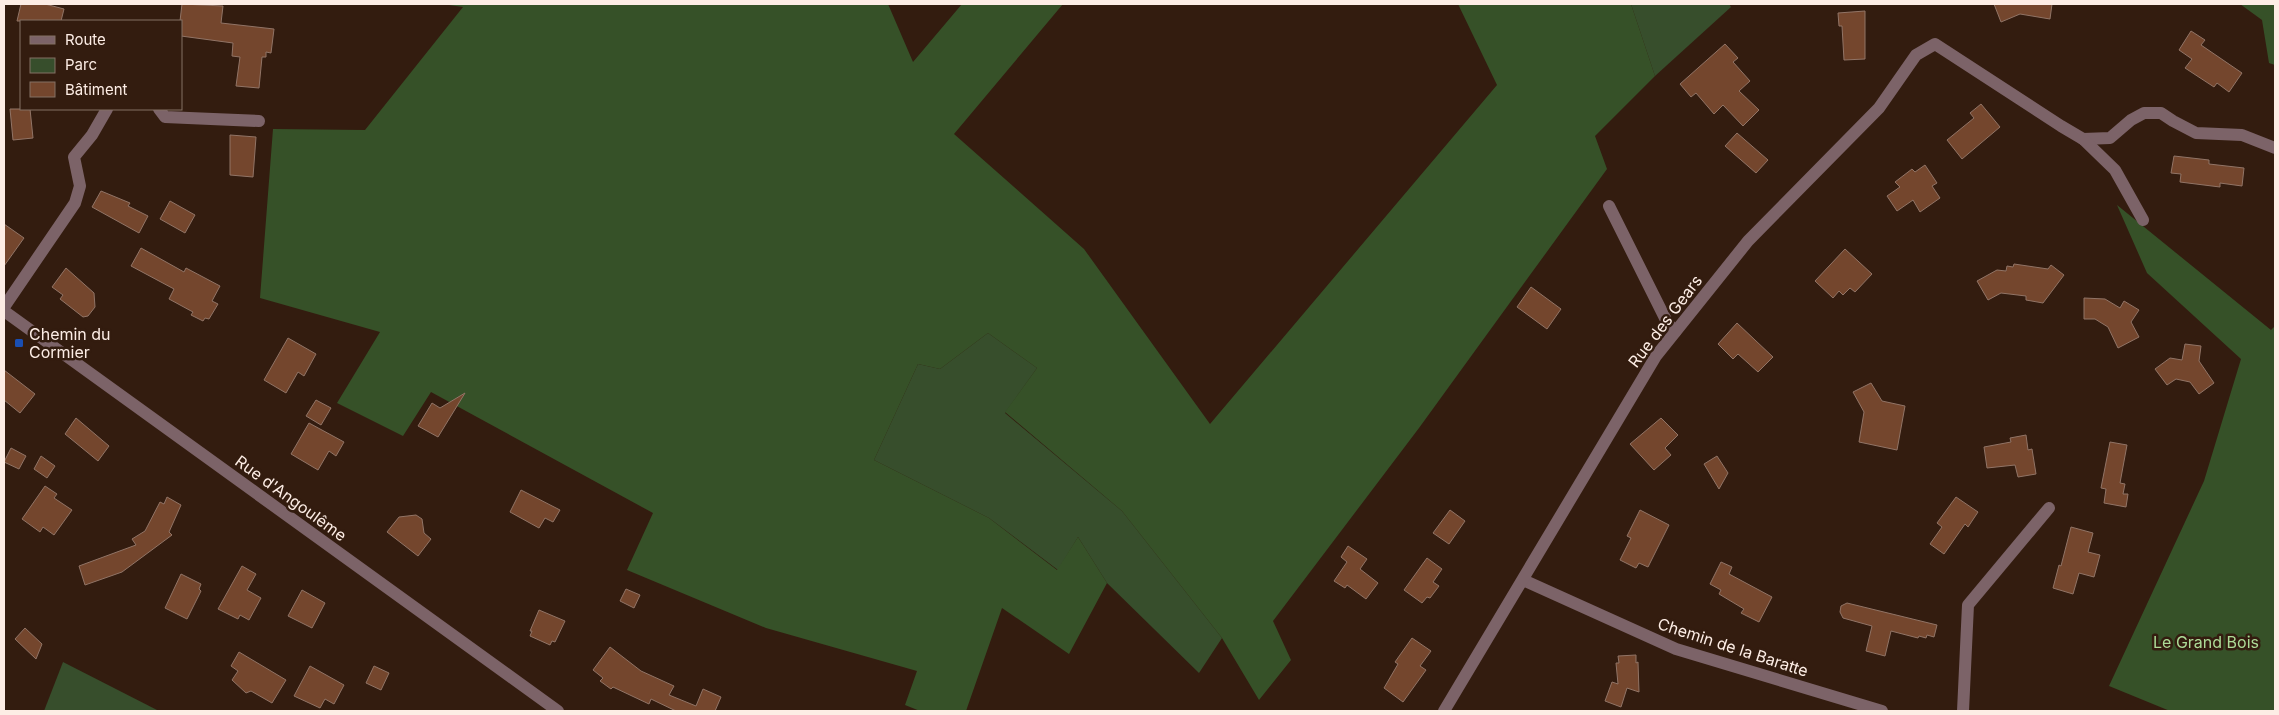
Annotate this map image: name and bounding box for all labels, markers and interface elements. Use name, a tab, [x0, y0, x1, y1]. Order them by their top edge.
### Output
legend	[20, 20, 182, 110]
text: Route	[65, 30, 106, 49]
text: Parc	[65, 55, 97, 74]
text: Bâtiment	[65, 80, 128, 99]
street label: Rue des Gears	[1624, 271, 1706, 371]
place label: Chemin du Cormier	[29, 324, 111, 362]
marker: Chemin du Cormier	[13, 337, 25, 349]
street label: Rue d'Angoulême	[231, 451, 351, 545]
street label: Chemin de la Baratte	[1655, 613, 1811, 681]
park label: Le Grand Bois	[2153, 632, 2259, 652]

